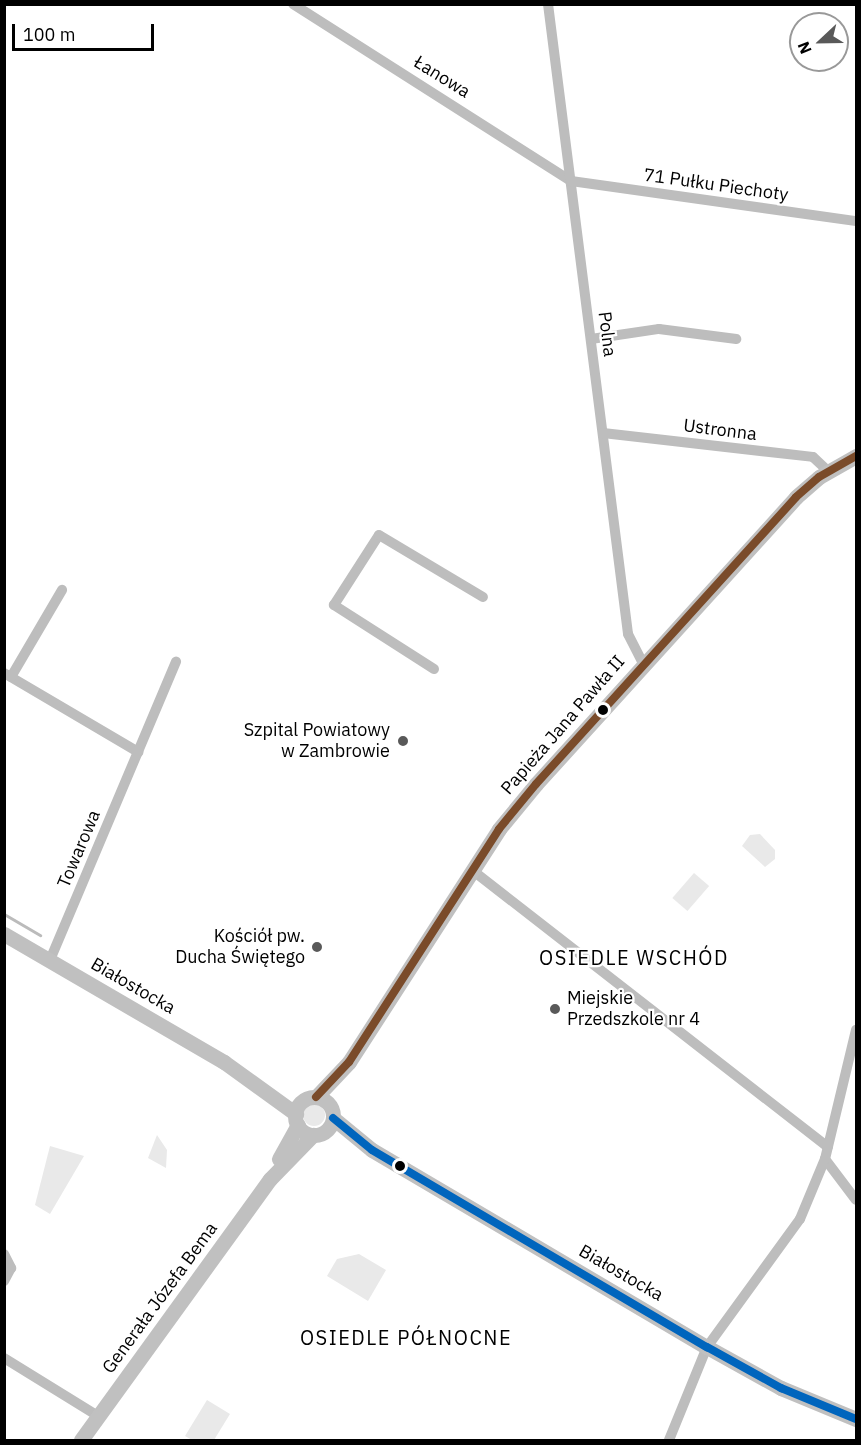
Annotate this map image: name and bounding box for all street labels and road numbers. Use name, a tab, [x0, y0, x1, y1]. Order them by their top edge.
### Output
street label: Łanowa	[410, 51, 474, 103]
street label: 71 Pułku Piechoty	[642, 164, 790, 206]
street label: Polna	[594, 310, 620, 358]
street label: Ustronna	[682, 415, 758, 445]
street label: Papieża Jana Pawła II	[497, 651, 629, 799]
street label: Towarowa	[53, 807, 105, 891]
street label: Białostocka	[87, 953, 179, 1019]
street label: Generała Józefa Bema	[98, 1218, 222, 1378]
street label: Białostocka	[575, 1240, 667, 1306]

